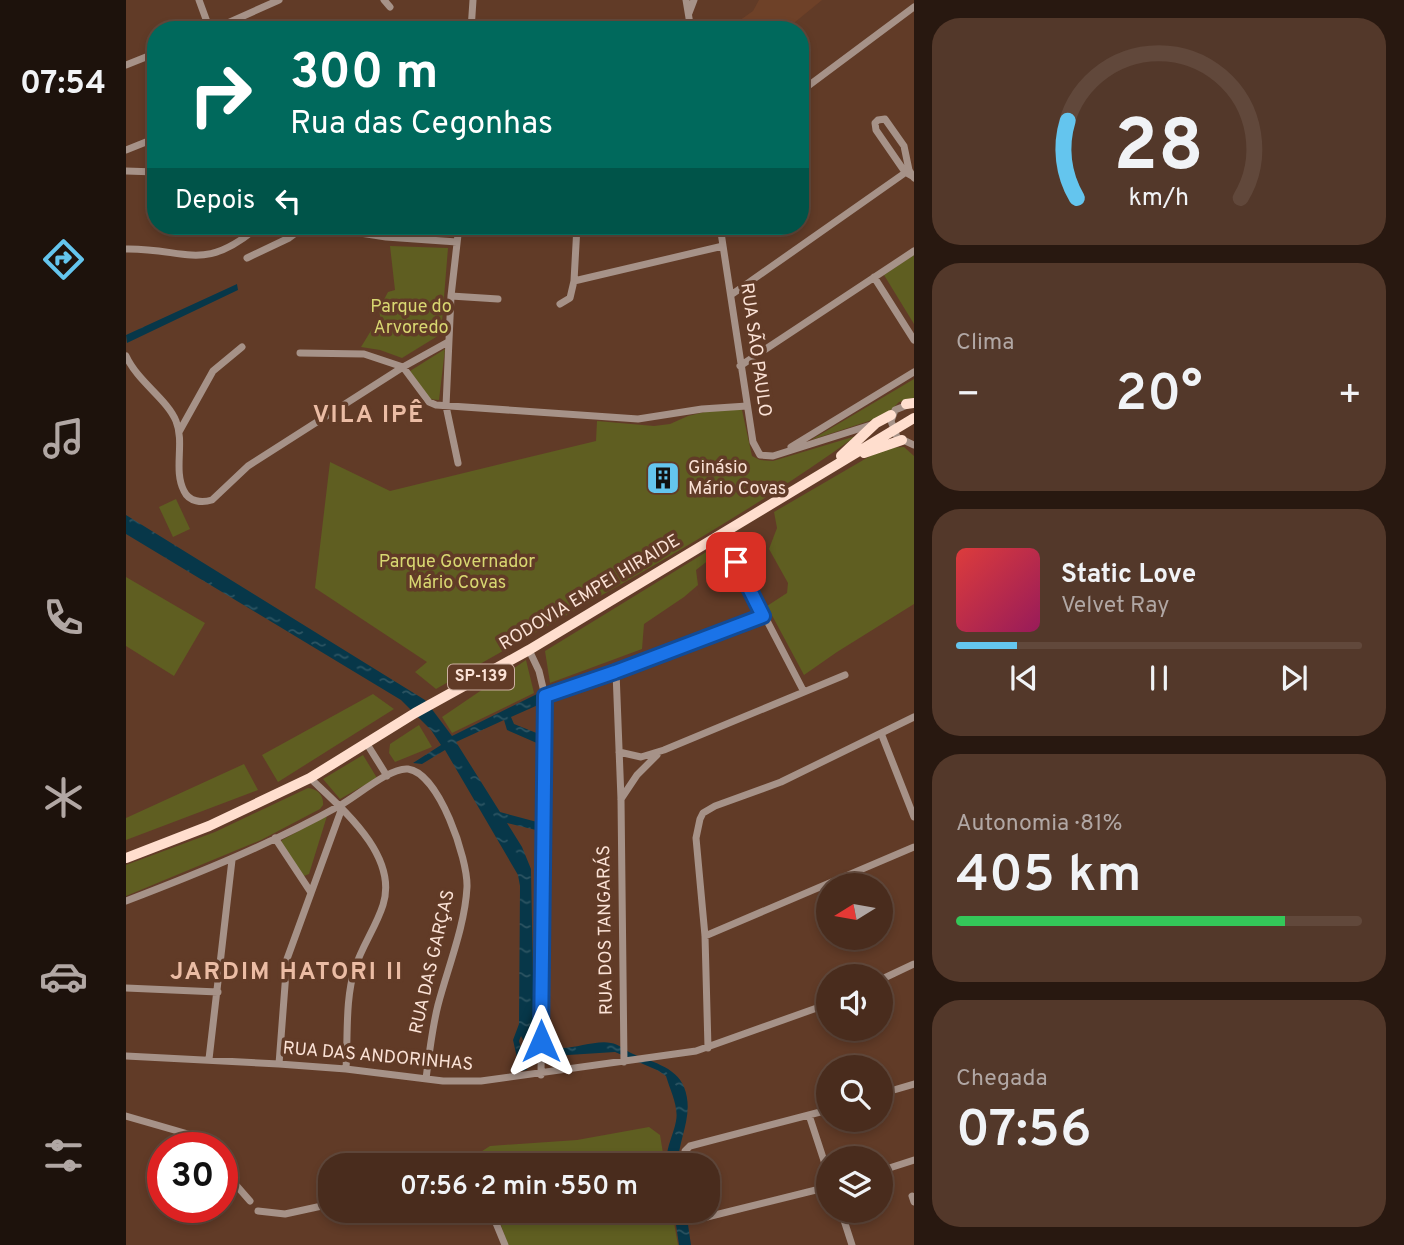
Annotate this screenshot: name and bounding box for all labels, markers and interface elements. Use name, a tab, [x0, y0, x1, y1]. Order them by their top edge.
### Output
text: 300 m	[290, 44, 438, 106]
icon: right	[175, 49, 266, 140]
text: 07:54	[20, 65, 106, 105]
text: 28	[1114, 104, 1204, 196]
text: Rua das Cegonhas	[290, 105, 553, 145]
icon: left	[269, 182, 307, 220]
text: km/h	[1129, 183, 1189, 215]
text: Depois	[175, 185, 255, 218]
icon: directions	[39, 235, 88, 284]
street label: RUA SÃO PAULO	[734, 281, 778, 419]
park label: Parque do Arvoredo	[370, 296, 452, 340]
text: Clima	[956, 329, 1014, 358]
text: 20°	[1115, 363, 1203, 429]
text: −	[956, 372, 981, 421]
text: +	[1337, 372, 1362, 421]
district label: VILA IPÊ	[313, 399, 425, 431]
icon: music	[39, 414, 88, 463]
place label: Ginásio Mário Covas	[688, 457, 786, 501]
building icon: Ginásio Mário Covas	[644, 459, 682, 497]
street label: RODOVIA EMPEI HIRAIDE	[495, 530, 685, 656]
pin	[706, 532, 766, 592]
icon: arrive	[717, 543, 755, 581]
park label: Parque Governador Mário Covas	[379, 551, 535, 595]
text: Static Love	[1061, 559, 1196, 592]
text: Velvet Ray	[1061, 592, 1169, 621]
icon: phone	[39, 593, 88, 642]
icon: previous	[1005, 659, 1043, 697]
icon: pause	[1140, 659, 1178, 697]
icon: next	[1275, 659, 1313, 697]
road number: SP-139	[448, 664, 514, 690]
icon: climate	[39, 773, 88, 822]
text: Autonomia · 81%	[956, 810, 1122, 839]
text: 405 km	[956, 844, 1141, 910]
street label: RUA DOS TANGARÁS	[591, 845, 619, 1015]
north arrow	[816, 873, 892, 950]
map controls	[816, 873, 893, 1223]
street label: RUA DAS GARÇAS	[405, 888, 461, 1036]
icon: car	[39, 952, 88, 1001]
district label: JARDIM HATORI II	[170, 958, 404, 988]
button: sound	[816, 964, 893, 1041]
position arrow	[504, 1004, 578, 1078]
street label: RUA DAS ANDORINHAS	[282, 1037, 474, 1077]
button: search	[816, 1055, 893, 1132]
text: Chegada	[956, 1065, 1048, 1094]
text: 07:56	[956, 1099, 1092, 1165]
icon: filters	[39, 1131, 88, 1180]
speed limit sign: 30	[147, 1132, 238, 1223]
button: layers	[816, 1146, 893, 1223]
text: 07:56 · 2 min · 550 m	[400, 1171, 638, 1204]

